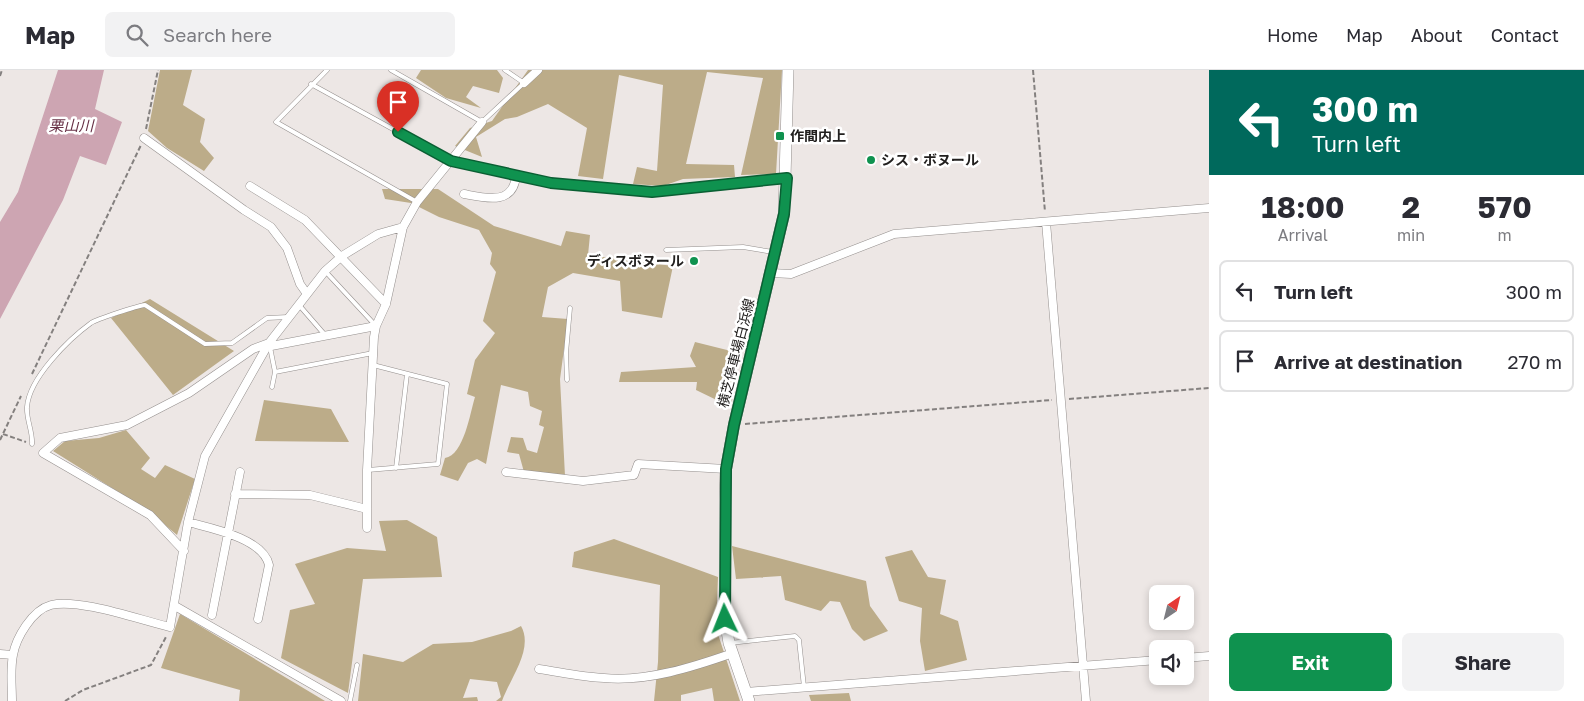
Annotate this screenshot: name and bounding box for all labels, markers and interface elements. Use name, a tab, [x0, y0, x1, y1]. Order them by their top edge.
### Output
search box	[105, 12, 455, 57]
text: Map	[25, 20, 75, 49]
icon: search	[123, 21, 151, 49]
text: Search here	[163, 23, 272, 46]
text: Home	[1267, 24, 1318, 46]
text: Map	[1346, 24, 1383, 46]
text: About	[1411, 24, 1463, 46]
text: Contact	[1491, 24, 1559, 46]
pin	[377, 81, 419, 132]
icon: arrive	[384, 88, 412, 116]
text: 300 m	[1312, 88, 1418, 130]
icon: left	[1229, 90, 1294, 155]
water label: 栗山川	[48, 116, 95, 134]
place label: 作間内上	[790, 127, 846, 144]
marker: 作間内上	[774, 130, 786, 142]
text: Turn left	[1312, 130, 1401, 157]
place label: シス・ボヌール	[881, 151, 979, 168]
marker: シス・ボヌール	[865, 154, 877, 166]
text: 18:00	[1261, 189, 1345, 225]
text: 2	[1402, 189, 1420, 225]
text: 570	[1477, 189, 1532, 225]
text: Arrival	[1278, 225, 1328, 245]
text: min	[1397, 225, 1425, 245]
text: m	[1497, 225, 1512, 245]
place label: ディスボヌール	[587, 252, 684, 269]
marker: ディスボヌール	[688, 255, 700, 267]
icon: left	[1231, 277, 1259, 305]
text: Turn left	[1274, 280, 1353, 303]
text: 300 m	[1506, 280, 1562, 303]
street label: 横芝停車場白浜線	[714, 296, 757, 409]
icon: arrive	[1231, 347, 1259, 375]
text: Arrive at destination	[1274, 350, 1462, 373]
text: 270 m	[1508, 350, 1562, 373]
north arrow	[1149, 585, 1194, 630]
map controls	[1149, 585, 1194, 685]
position arrow	[698, 592, 750, 644]
button: Exit	[1229, 633, 1392, 691]
button: Share	[1402, 633, 1564, 691]
button: sound	[1149, 640, 1194, 685]

